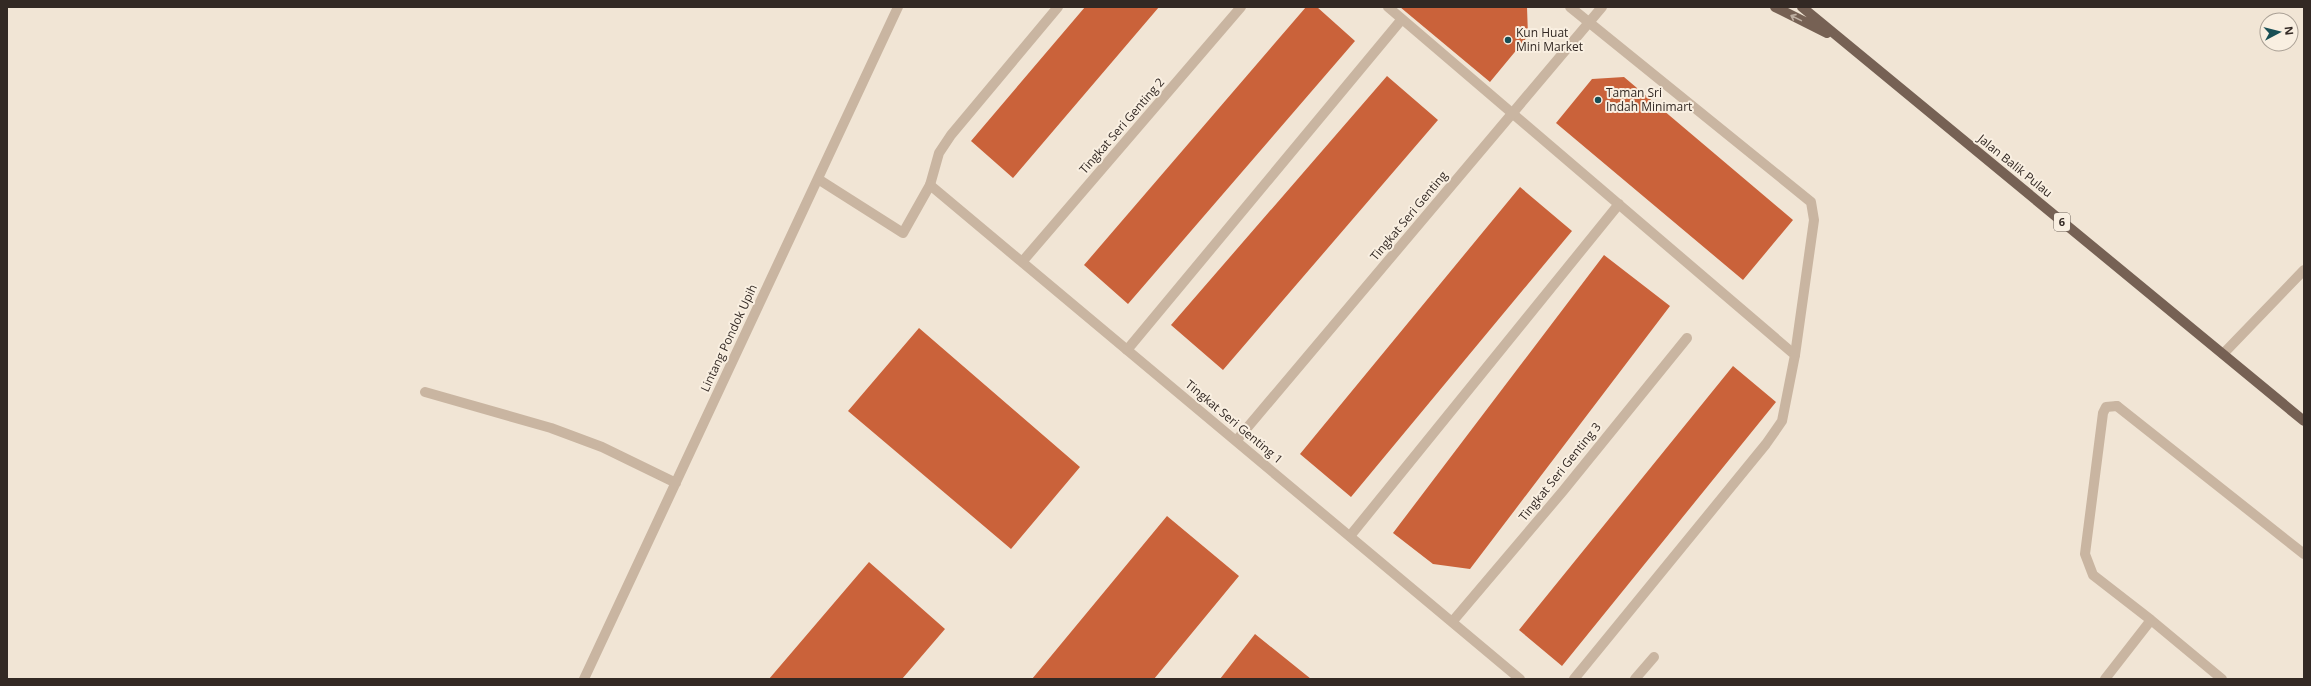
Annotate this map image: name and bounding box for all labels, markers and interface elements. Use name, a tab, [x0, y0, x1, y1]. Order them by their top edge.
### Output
north arrow	[2259, 12, 2299, 52]
one-way arrow	[1791, 14, 1803, 21]
place label: Kun Huat Mini Market	[1516, 24, 1583, 55]
text: N	[2281, 25, 2297, 36]
marker: Kun Huat Mini Market	[1503, 35, 1513, 45]
street label: Tingkat Seri Genting 2	[1075, 74, 1168, 177]
place label: Taman Sri Indah Minimart	[1606, 84, 1692, 115]
marker: Taman Sri Indah Minimart	[1593, 95, 1603, 105]
street label: Jalan Balik Pulau	[1974, 130, 2056, 201]
street label: Tingkat Seri Genting	[1366, 167, 1452, 264]
road number: 6	[2054, 213, 2070, 231]
street label: Lintang Pondok Upih	[696, 281, 761, 394]
street label: Tingkat Seri Genting 1	[1182, 376, 1287, 467]
street label: Tingkat Seri Genting 3	[1515, 419, 1605, 525]

